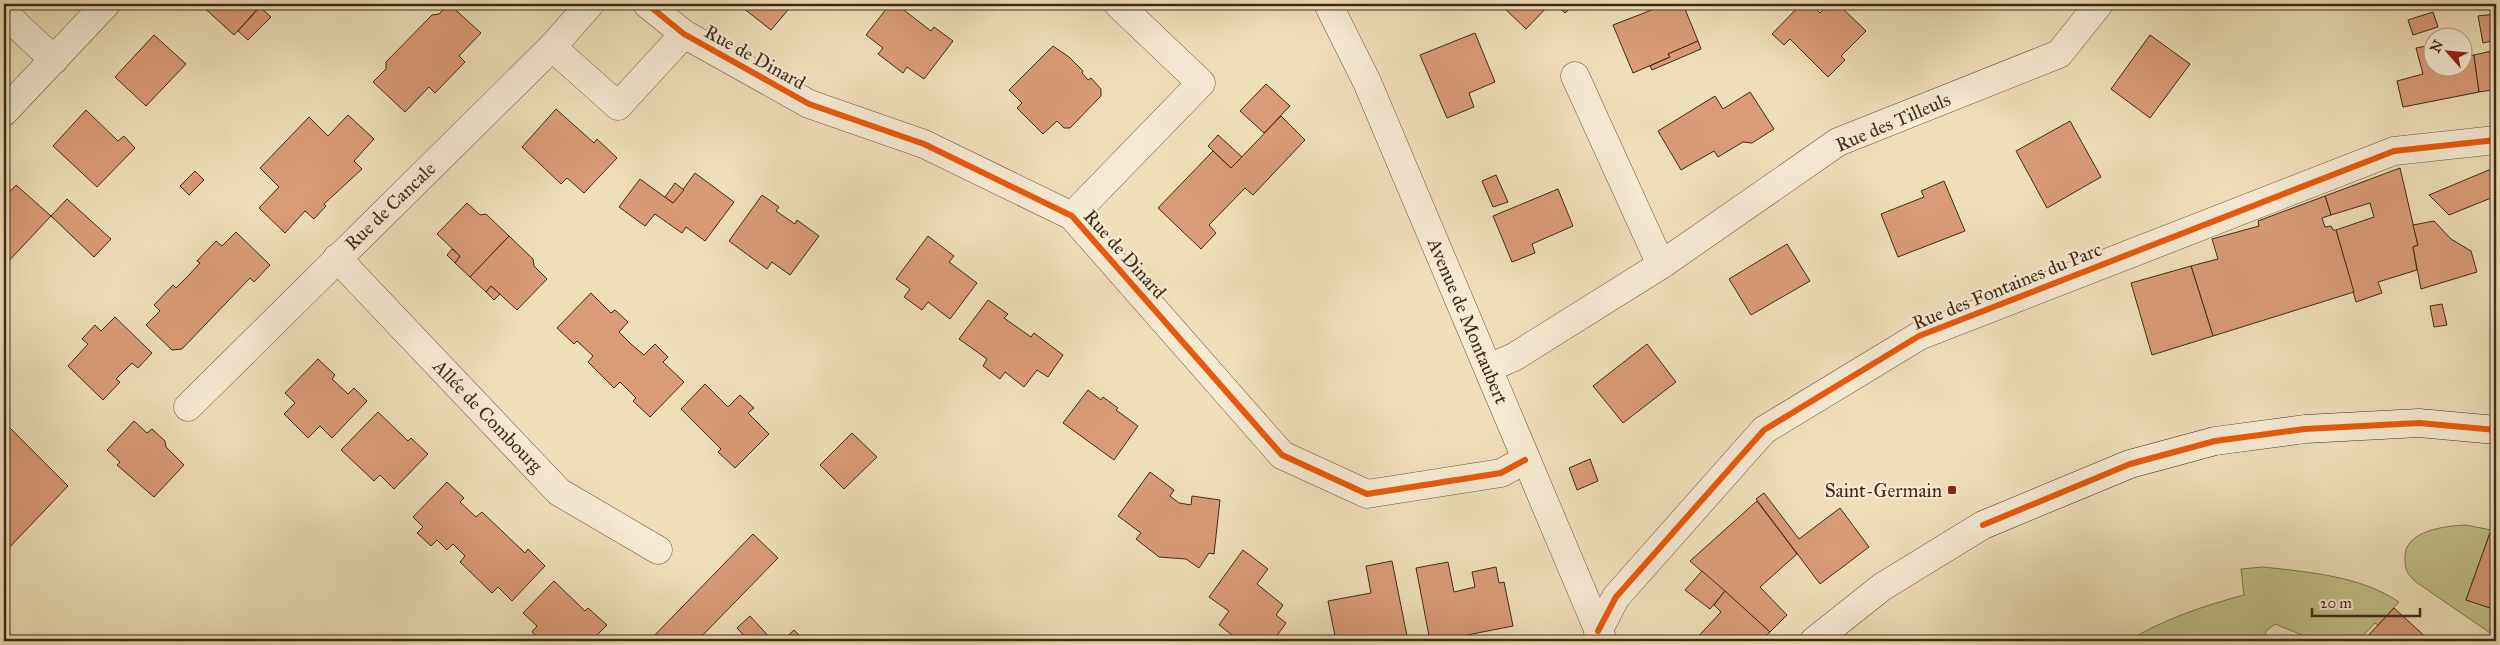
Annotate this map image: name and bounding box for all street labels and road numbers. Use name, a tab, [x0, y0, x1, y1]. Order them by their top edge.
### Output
street label: Rue de Dinard	[700, 20, 810, 94]
street label: Rue des Tilleuls	[1832, 87, 1954, 156]
street label: Rue de Cancale	[340, 157, 440, 255]
street label: Rue de Dinard	[1079, 205, 1171, 304]
street label: Avenue de Montaubert	[1422, 234, 1513, 408]
street label: Rue des Fontaines du Parc	[1909, 237, 2105, 335]
street label: Allée de Combourg	[427, 354, 548, 478]

